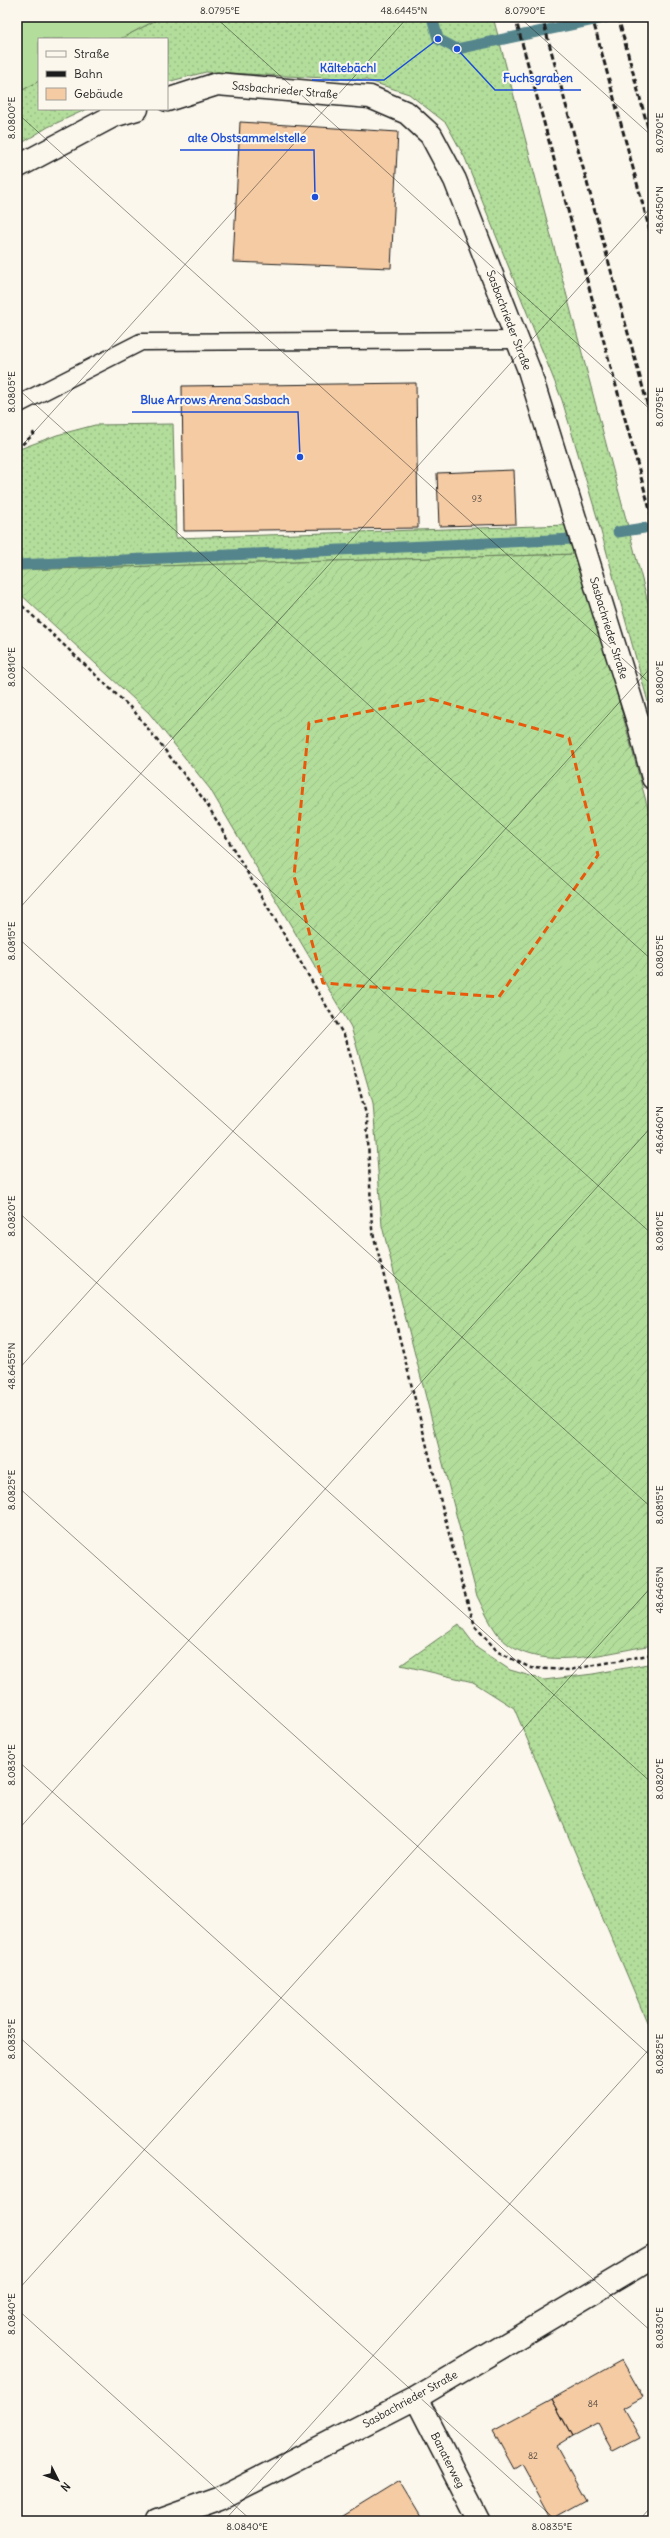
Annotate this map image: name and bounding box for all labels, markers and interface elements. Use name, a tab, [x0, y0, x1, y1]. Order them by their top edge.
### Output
text: 8.0795°E	[200, 4, 240, 17]
text: 48.6445°N	[381, 4, 427, 17]
text: 8.0790°E	[505, 4, 545, 17]
legend	[38, 38, 168, 110]
text: Straße	[74, 46, 109, 61]
callout: Kältebächl	[312, 56, 384, 80]
text: Kältebächl	[320, 60, 377, 75]
text: Bahn	[74, 66, 103, 81]
callout: Fuchsgraben	[495, 66, 581, 90]
text: Fuchsgraben	[503, 70, 573, 86]
street label: Sasbachrieder Straße	[232, 78, 339, 102]
text: Gebäude	[74, 86, 123, 101]
text: 8.0800°E	[5, 97, 18, 139]
text: 8.0790°E	[653, 113, 666, 153]
callout: alte Obstsammelstelle	[180, 126, 314, 150]
text: alte Obstsammelstelle	[188, 130, 307, 145]
text: 48.6450°N	[653, 186, 666, 234]
street label: Sasbachrieder Straße	[483, 268, 535, 372]
text: 8.0805°E	[5, 371, 18, 413]
text: 8.0795°E	[653, 387, 666, 427]
callout: Blue Arrows Arena Sasbach	[132, 388, 298, 412]
text: Blue Arrows Arena Sasbach	[140, 392, 290, 407]
house number: 93	[472, 493, 482, 504]
street label: Sasbachrieder Straße	[587, 575, 631, 681]
text: 8.0810°E	[5, 647, 18, 687]
text: 8.0800°E	[653, 661, 666, 703]
text: 8.0815°E	[5, 921, 18, 961]
text: 8.0805°E	[653, 935, 666, 977]
text: 48.6460°N	[653, 1106, 666, 1154]
text: 8.0820°E	[5, 1195, 18, 1237]
text: 8.0810°E	[653, 1211, 666, 1251]
text: 48.6455°N	[5, 1343, 18, 1389]
text: 8.0825°E	[5, 1470, 18, 1510]
text: 8.0815°E	[653, 1485, 666, 1525]
text: 48.6465°N	[653, 1567, 666, 1613]
text: 8.0830°E	[5, 1744, 18, 1786]
text: 8.0820°E	[653, 1758, 666, 1800]
text: 8.0835°E	[5, 2018, 18, 2059]
text: 8.0825°E	[653, 2034, 666, 2074]
text: 8.0840°E	[5, 2293, 18, 2335]
text: 8.0830°E	[653, 2307, 666, 2349]
street label: Sasbachrieder Straße	[360, 2367, 460, 2431]
house number: 84	[588, 2398, 598, 2409]
street label: Banaterweg	[428, 2430, 468, 2490]
house number: 82	[528, 2450, 538, 2461]
north arrow	[38, 2460, 78, 2500]
text: N	[58, 2479, 73, 2494]
text: 8.0840°E	[226, 2520, 268, 2533]
text: 8.0835°E	[532, 2520, 573, 2533]

